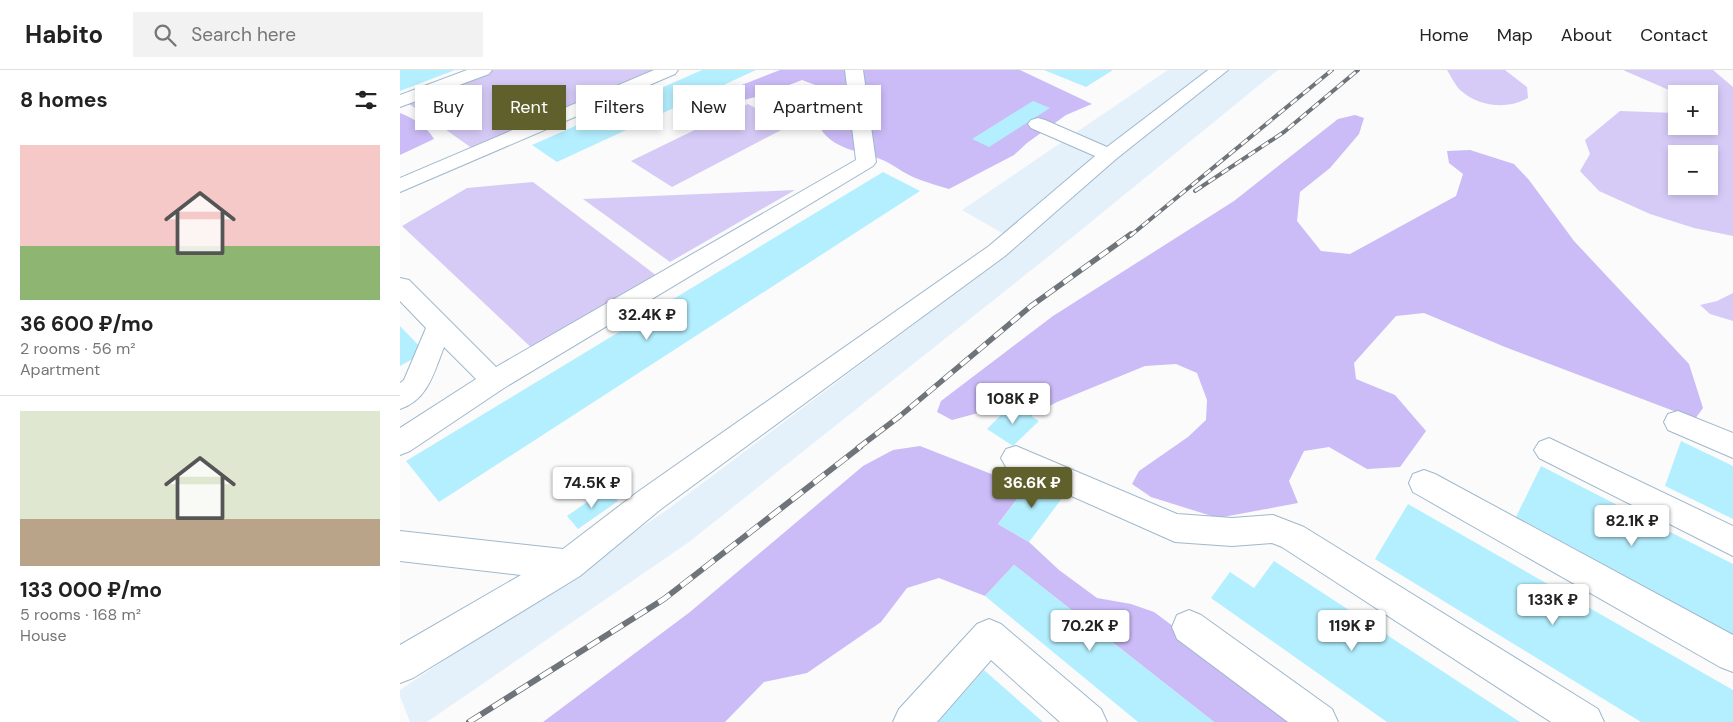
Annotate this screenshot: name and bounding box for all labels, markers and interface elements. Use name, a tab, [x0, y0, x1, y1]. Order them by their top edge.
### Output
search box	[133, 12, 483, 57]
text: Habito	[25, 19, 103, 50]
icon: search	[151, 21, 179, 49]
text: Search here	[191, 22, 296, 47]
text: Home	[1419, 23, 1469, 47]
text: Map	[1497, 23, 1533, 47]
text: About	[1561, 23, 1612, 47]
text: Contact	[1640, 23, 1708, 47]
chip: Buy	[415, 85, 482, 130]
chip: Rent	[492, 85, 566, 130]
chip: Filters	[576, 85, 663, 130]
chip: New	[673, 85, 745, 130]
chip: Apartment	[755, 85, 881, 130]
map controls	[1668, 85, 1718, 195]
button: +	[1668, 85, 1718, 135]
text: 8 homes	[20, 86, 108, 114]
icon: filters	[352, 86, 380, 114]
button: −	[1668, 145, 1718, 195]
icon: home	[155, 178, 245, 268]
pin: 32.4K ₽	[601, 298, 693, 341]
text: 32.4K ₽	[618, 304, 676, 325]
text: 36 600 ₽/mo	[20, 310, 154, 338]
text: 2 rooms · 56 m²	[20, 338, 136, 359]
text: Apartment	[20, 359, 100, 380]
pin: 108K ₽	[972, 382, 1054, 425]
text: 108K ₽	[987, 388, 1039, 409]
icon: home	[155, 443, 245, 533]
pin: 74.5K ₽	[546, 466, 638, 509]
pin: 36.6K ₽	[986, 466, 1078, 509]
text: 74.5K ₽	[564, 472, 620, 493]
text: 36.6K ₽	[1003, 472, 1061, 493]
pin: 82.1K ₽	[1586, 504, 1678, 547]
text: 82.1K ₽	[1605, 510, 1659, 531]
text: 133 000 ₽/mo	[20, 576, 162, 604]
pin: 133K ₽	[1512, 584, 1594, 626]
text: 133K ₽	[1528, 589, 1578, 610]
text: 5 rooms · 168 m²	[20, 604, 141, 625]
pin: 70.2K ₽	[1044, 610, 1136, 652]
pin: 119K ₽	[1311, 610, 1393, 652]
text: 70.2K ₽	[1061, 615, 1119, 636]
text: 119K ₽	[1329, 615, 1375, 636]
text: House	[20, 625, 67, 646]

